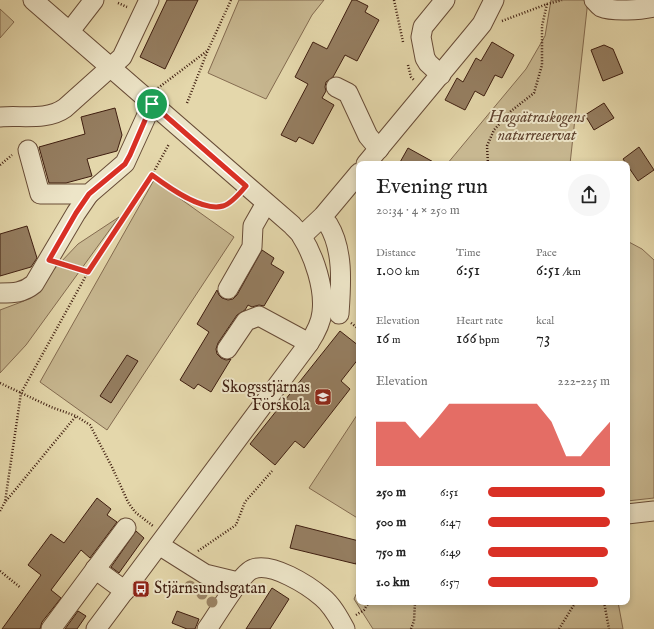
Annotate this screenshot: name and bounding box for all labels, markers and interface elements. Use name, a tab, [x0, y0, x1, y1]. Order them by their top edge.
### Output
pin	[135, 87, 169, 121]
icon: arrive	[141, 93, 163, 115]
park label: Hagsätraskogens naturreservat	[488, 108, 586, 146]
text: Evening run	[376, 173, 488, 201]
button: share	[568, 174, 610, 216]
text: 20:34 · 4 × 250 m	[376, 202, 460, 219]
text: Distance	[376, 246, 416, 260]
text: Time	[456, 246, 480, 260]
text: Pace	[536, 246, 557, 260]
text: 1.00	[376, 260, 403, 281]
text: 6:51	[456, 260, 480, 281]
text: 6:51	[536, 260, 560, 281]
text: km	[403, 265, 419, 279]
text: /km	[560, 265, 581, 279]
text: Elevation	[376, 314, 420, 328]
text: Heart rate	[456, 314, 503, 328]
text: kcal	[536, 314, 554, 328]
text: 16	[376, 328, 390, 349]
text: 166	[456, 328, 477, 349]
text: 73	[536, 328, 550, 349]
text: m	[390, 333, 400, 347]
text: bpm	[477, 333, 499, 347]
text: Elevation	[376, 373, 428, 390]
text: 222–225 m	[558, 373, 610, 390]
place label: Skogsstjärnas Förskola	[222, 378, 310, 416]
school or university icon: Skogsstjärnas Förskola	[313, 387, 333, 407]
text: 250 m	[376, 484, 406, 501]
text: 6:51	[440, 484, 458, 501]
text: 500 m	[376, 514, 406, 531]
text: 6:47	[440, 514, 461, 531]
text: 750 m	[376, 544, 406, 561]
text: 6:49	[440, 544, 461, 561]
text: 1.0 km	[376, 574, 410, 591]
text: 6:57	[440, 574, 460, 591]
bus stop icon: Stjärnsundsgatan	[131, 579, 151, 599]
place label: Stjärnsundsgatan	[154, 579, 266, 599]

